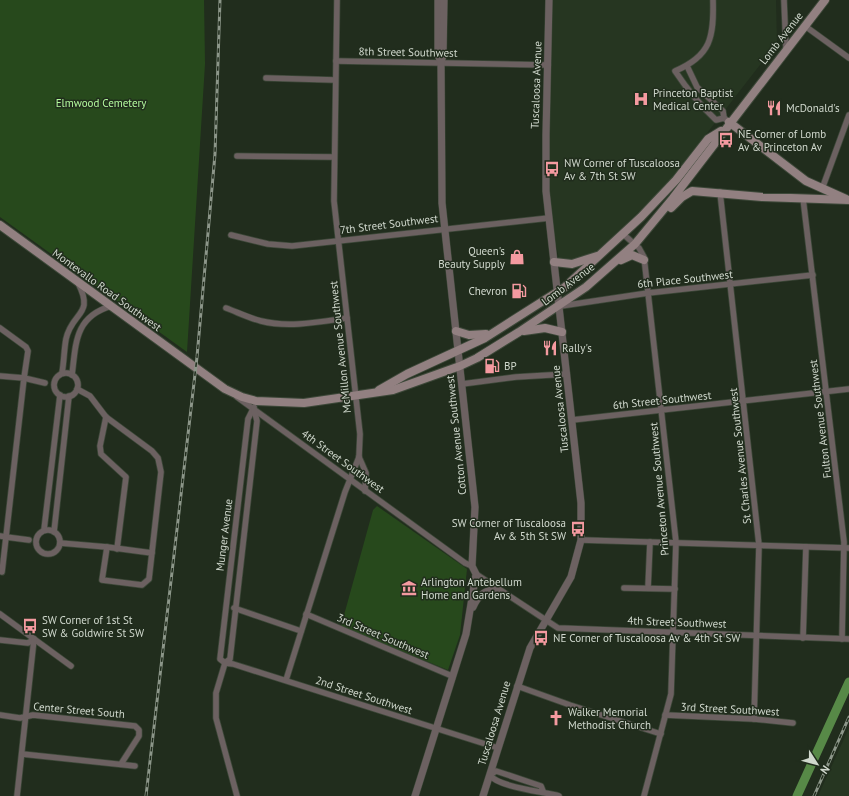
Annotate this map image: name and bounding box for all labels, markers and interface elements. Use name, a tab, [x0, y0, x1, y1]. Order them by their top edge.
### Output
street label: Lomb Avenue	[756, 9, 806, 67]
street label: Tuscaloosa Avenue	[527, 40, 545, 129]
street label: 8th Street Southwest	[358, 44, 458, 60]
place label: Princeton Baptist Medical Center	[653, 86, 733, 113]
hospital icon: Princeton Baptist Medical Center	[632, 90, 650, 108]
park label: Elmwood Cemetery	[56, 96, 147, 110]
restaurant icon: McDonald's	[765, 99, 783, 117]
place label: McDonald's	[786, 101, 840, 115]
place label: NE Corner of Lomb Av & Princeton Av	[738, 127, 826, 154]
bus stop icon: NE Corner of Lomb Av & Princeton Av	[717, 131, 735, 149]
place label: NW Corner of Tuscaloosa Av & 7th St SW	[564, 156, 680, 183]
bus stop icon: NW Corner of Tuscaloosa Av & 7th St SW	[543, 160, 561, 178]
street label: 7th Street Southwest	[339, 211, 439, 237]
place label: Queen's Beauty Supply	[438, 244, 506, 271]
street label: Montevallo Road Southwest	[50, 246, 164, 334]
shop icon: Queen's Beauty Supply	[508, 248, 526, 266]
street label: Lomb Avenue	[539, 259, 598, 308]
street label: 6th Place Southwest	[637, 267, 734, 291]
street label: McMillon Avenue Southwest	[326, 280, 354, 414]
fuel station icon: Chevron	[510, 282, 528, 300]
place label: Chevron	[468, 284, 507, 298]
restaurant icon: Rally's	[541, 339, 559, 357]
place label: Rally's	[562, 341, 592, 355]
fuel station icon: BP	[483, 357, 501, 375]
place label: BP	[504, 359, 517, 373]
street label: Fulton Avenue Southwest	[806, 359, 834, 479]
street label: Tuscaloosa Avenue	[548, 364, 572, 453]
street label: Cotton Avenue Southwest	[443, 374, 469, 496]
street label: St Charles Avenue Southwest	[726, 387, 754, 525]
street label: 6th Street Southwest	[612, 388, 712, 412]
street label: Princeton Avenue Southwest	[646, 422, 672, 556]
street label: 4th Street Southwest	[299, 426, 387, 496]
street label: Munger Avenue	[213, 498, 235, 572]
place label: SW Corner of Tuscaloosa Av & 5th St SW	[452, 516, 567, 543]
bus stop icon: SW Corner of Tuscaloosa Av & 5th St SW	[569, 520, 587, 538]
place label: Arlington Antebellum Home and Gardens	[421, 575, 522, 602]
museum icon: Arlington Antebellum Home and Gardens	[400, 579, 418, 597]
street label: 3rd Street Southwest	[335, 610, 432, 662]
place label: SW Corner of 1st St SW & Goldwire St SW	[42, 613, 145, 640]
street label: 4th Street Southwest	[627, 613, 727, 631]
bus stop icon: SW Corner of 1st St SW & Goldwire St SW	[21, 617, 39, 635]
bus stop icon: NE Corner of Tuscaloosa Av & 4th St SW	[532, 629, 550, 647]
place label: NE Corner of Tuscaloosa Av & 4th St SW	[553, 631, 741, 645]
street label: 2nd Street Southwest	[314, 673, 415, 717]
street label: Tuscaloosa Avenue	[474, 679, 514, 767]
street label: Center Street South	[33, 699, 125, 721]
street label: 3rd Street Southwest	[680, 699, 780, 719]
place label: Walker Memorial Methodist Church	[568, 705, 651, 732]
church icon: Walker Memorial Methodist Church	[547, 709, 565, 727]
north arrow	[797, 744, 837, 784]
text: N	[817, 763, 833, 777]

